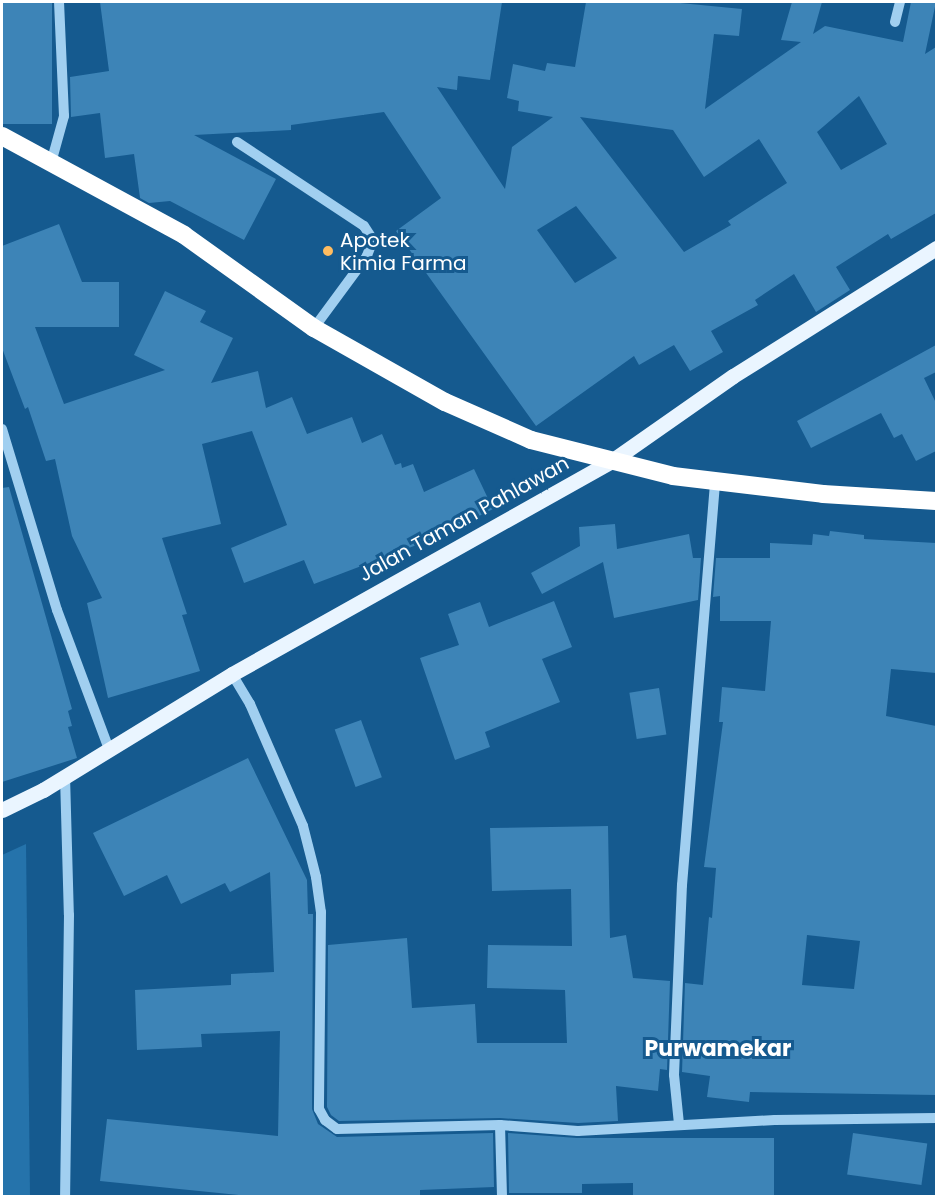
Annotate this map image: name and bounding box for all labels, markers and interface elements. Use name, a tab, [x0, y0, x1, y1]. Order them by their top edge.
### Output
place label: Apotek Kimia Farma	[340, 228, 466, 275]
marker: Apotek Kimia Farma	[321, 244, 335, 258]
street label: Jalan Taman Pahlawan	[355, 451, 573, 587]
district label: Purwamekar	[645, 1036, 791, 1062]

